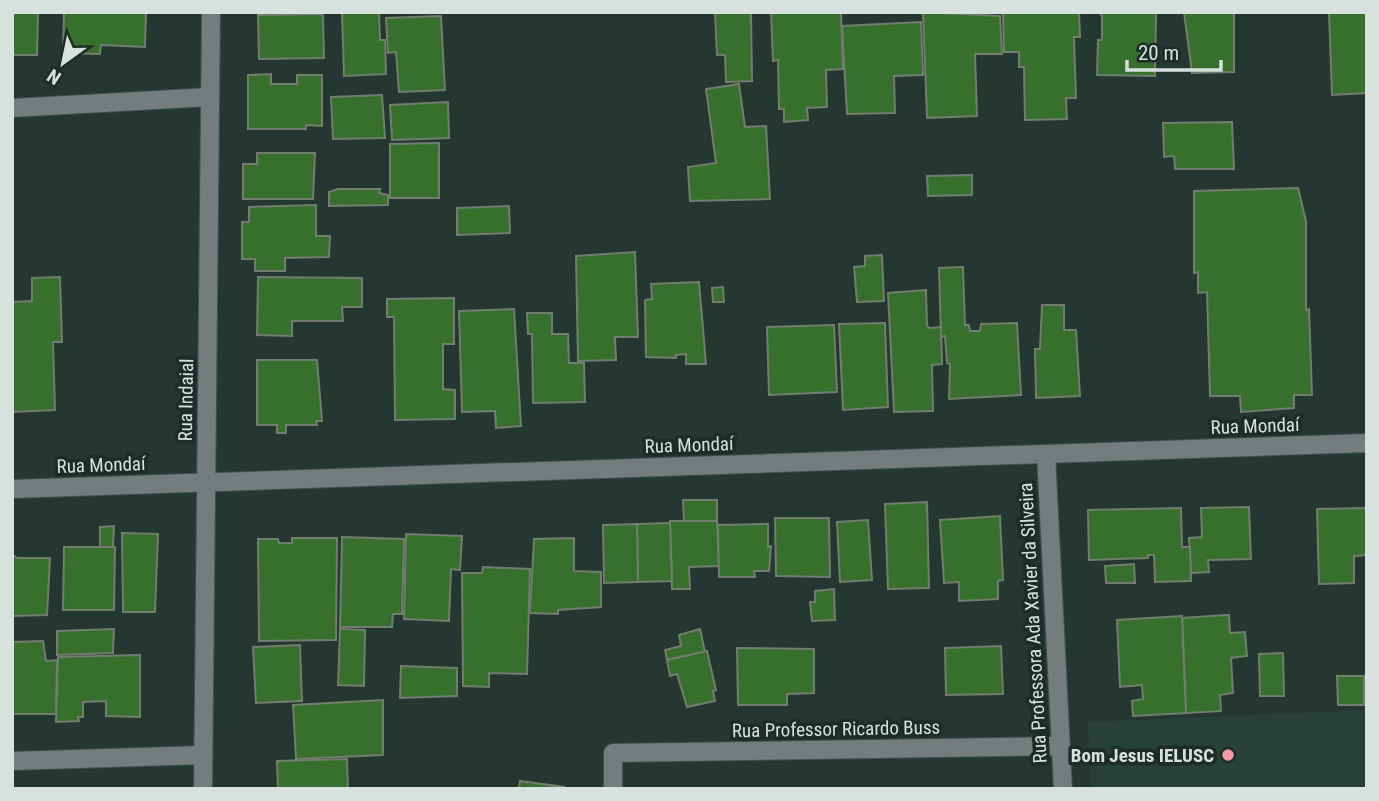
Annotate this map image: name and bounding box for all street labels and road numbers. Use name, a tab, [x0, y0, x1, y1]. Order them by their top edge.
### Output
street label: Rua Indaial	[174, 358, 198, 442]
street label: Rua Mondaí	[1210, 413, 1301, 439]
street label: Rua Mondaí	[644, 432, 735, 458]
street label: Rua Mondaí	[56, 452, 147, 478]
street label: Rua Professora Ada Xavier da Silveira	[1014, 482, 1052, 764]
street label: Rua Professor Ricardo Buss	[732, 716, 940, 742]

